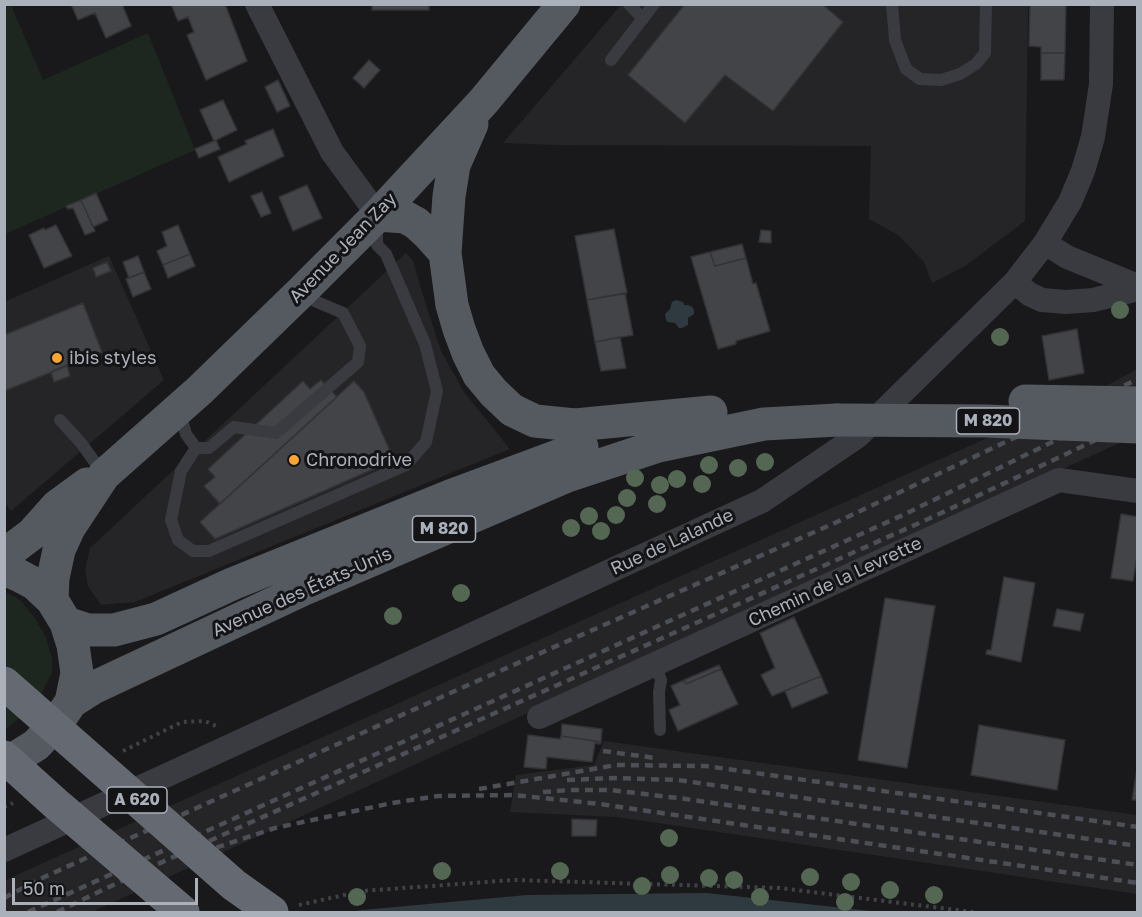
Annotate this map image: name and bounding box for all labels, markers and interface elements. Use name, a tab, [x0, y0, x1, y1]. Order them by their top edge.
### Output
street label: Avenue Jean Zay	[285, 188, 401, 308]
place label: ibis styles	[69, 347, 156, 369]
marker: ibis styles	[50, 351, 64, 365]
road number: M 820	[956, 408, 1020, 434]
place label: Chronodrive	[306, 449, 412, 471]
marker: Chronodrive	[287, 453, 301, 467]
street label: Rue de Lalande	[607, 504, 737, 580]
road number: M 820	[412, 516, 476, 542]
street label: Chemin de la Levrette	[745, 532, 925, 632]
street label: Avenue des États-Unis	[209, 543, 395, 641]
road number: A 620	[107, 787, 167, 813]
scale bar	[15, 866, 201, 904]
text: 50 m	[23, 877, 65, 899]

